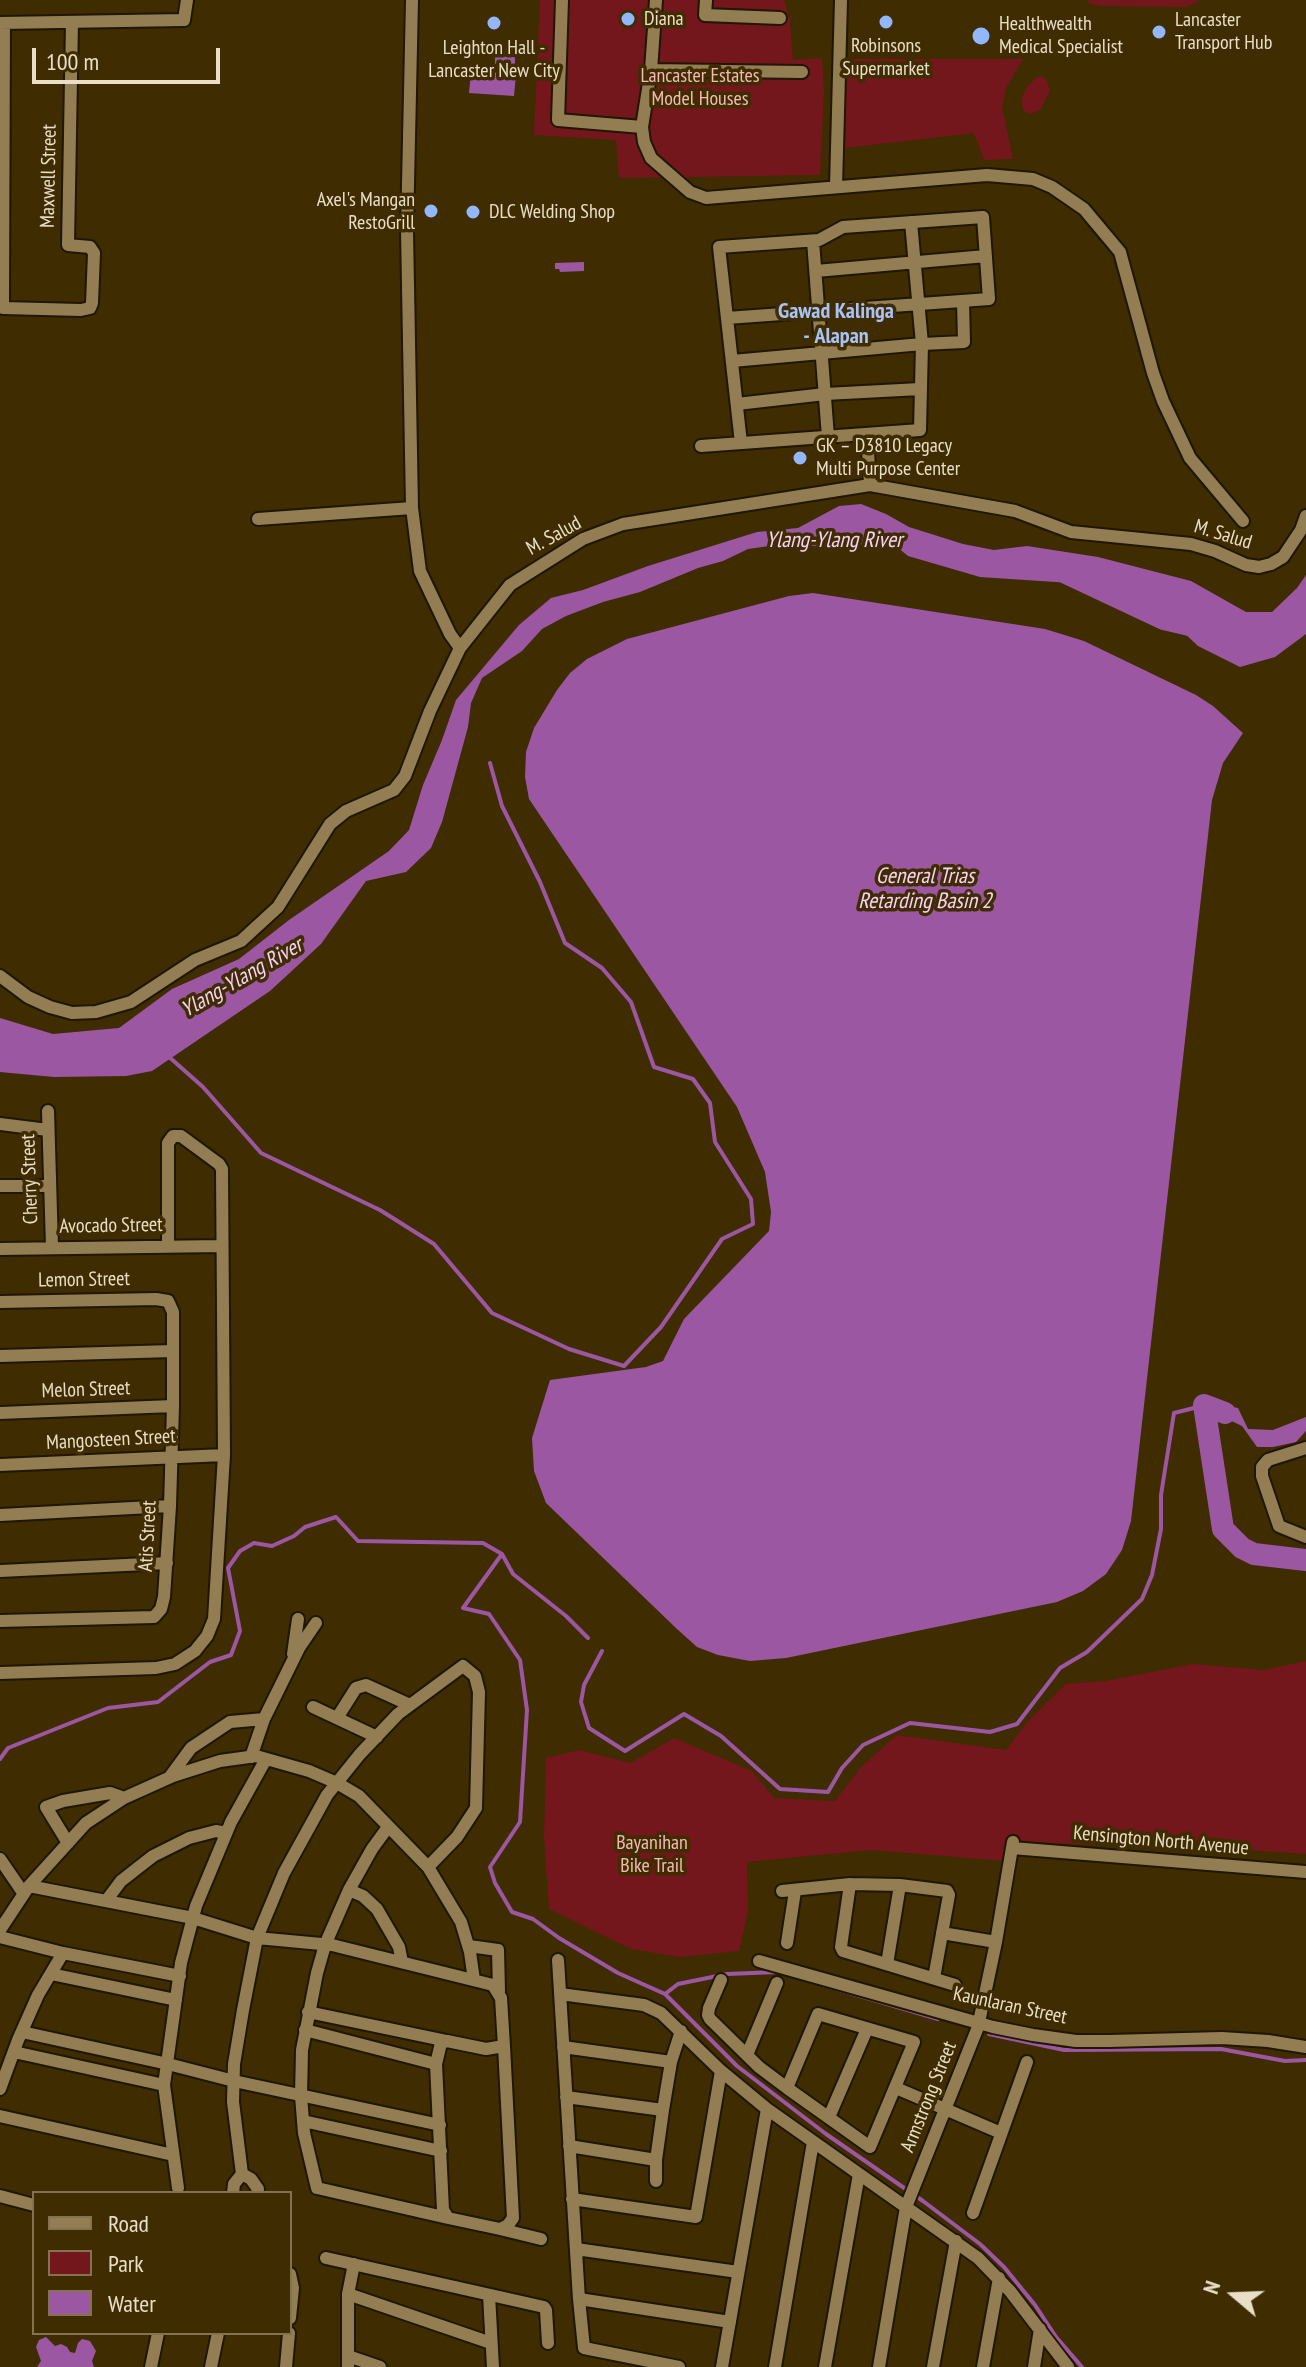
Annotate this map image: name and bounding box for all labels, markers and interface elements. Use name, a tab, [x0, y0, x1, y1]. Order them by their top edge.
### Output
place label: Diana	[644, 7, 684, 31]
place label: Lancaster Transport Hub	[1175, 8, 1272, 55]
marker: Diana	[619, 10, 637, 28]
place label: Healthwealth Medical Specialist	[999, 12, 1123, 59]
marker: Robinsons Supermarket	[877, 13, 895, 31]
marker: Leighton Hall - Lancaster New City	[485, 14, 503, 32]
marker: Lancaster Transport Hub	[1150, 23, 1168, 41]
marker: Healthwealth Medical Specialist	[970, 25, 992, 47]
scale bar	[36, 32, 224, 82]
place label: Robinsons Supermarket	[842, 34, 930, 81]
place label: Leighton Hall - Lancaster New City	[428, 36, 560, 83]
text: 100 m	[46, 46, 99, 77]
park label: Lancaster Estates Model Houses	[640, 64, 760, 111]
street label: Maxwell Street	[36, 124, 62, 228]
place label: Axel's Mangan RestoGrill	[317, 188, 415, 235]
place label: DLC Welding Shop	[489, 200, 615, 224]
marker: Axel's Mangan RestoGrill	[422, 202, 440, 220]
marker: DLC Welding Shop	[464, 203, 482, 221]
district label: Gawad Kalinga - Alapan	[778, 299, 894, 350]
place label: GK – D3810 Legacy Multi Purpose Center	[816, 434, 960, 481]
marker: GK – D3810 Legacy Multi Purpose Center	[791, 449, 809, 467]
street label: M. Salud	[522, 511, 586, 561]
street label: M. Salud	[1191, 515, 1255, 555]
water label: Ylang-Ylang River	[766, 528, 902, 554]
water label: General Trias Retarding Basin 2	[858, 864, 992, 916]
water label: Ylang-Ylang River	[177, 933, 307, 1023]
street label: Cherry Street	[16, 1133, 44, 1225]
street label: Avocado Street	[59, 1213, 163, 1239]
street label: Lemon Street	[38, 1267, 130, 1293]
street label: Melon Street	[41, 1376, 131, 1404]
street label: Mangosteen Street	[46, 1425, 176, 1455]
street label: Atis Street	[134, 1500, 162, 1572]
street label: Kensington North Avenue	[1072, 1821, 1250, 1861]
park label: Bayanihan Bike Trail	[616, 1831, 688, 1878]
street label: Kaunlaran Street	[951, 1982, 1069, 2030]
street label: Armstrong Street	[896, 2038, 962, 2156]
legend	[32, 2191, 292, 2335]
text: Road	[108, 2208, 149, 2239]
text: Park	[108, 2248, 144, 2279]
north arrow	[1194, 2255, 1274, 2335]
text: N	[1196, 2277, 1226, 2297]
text: Water	[108, 2288, 156, 2319]

